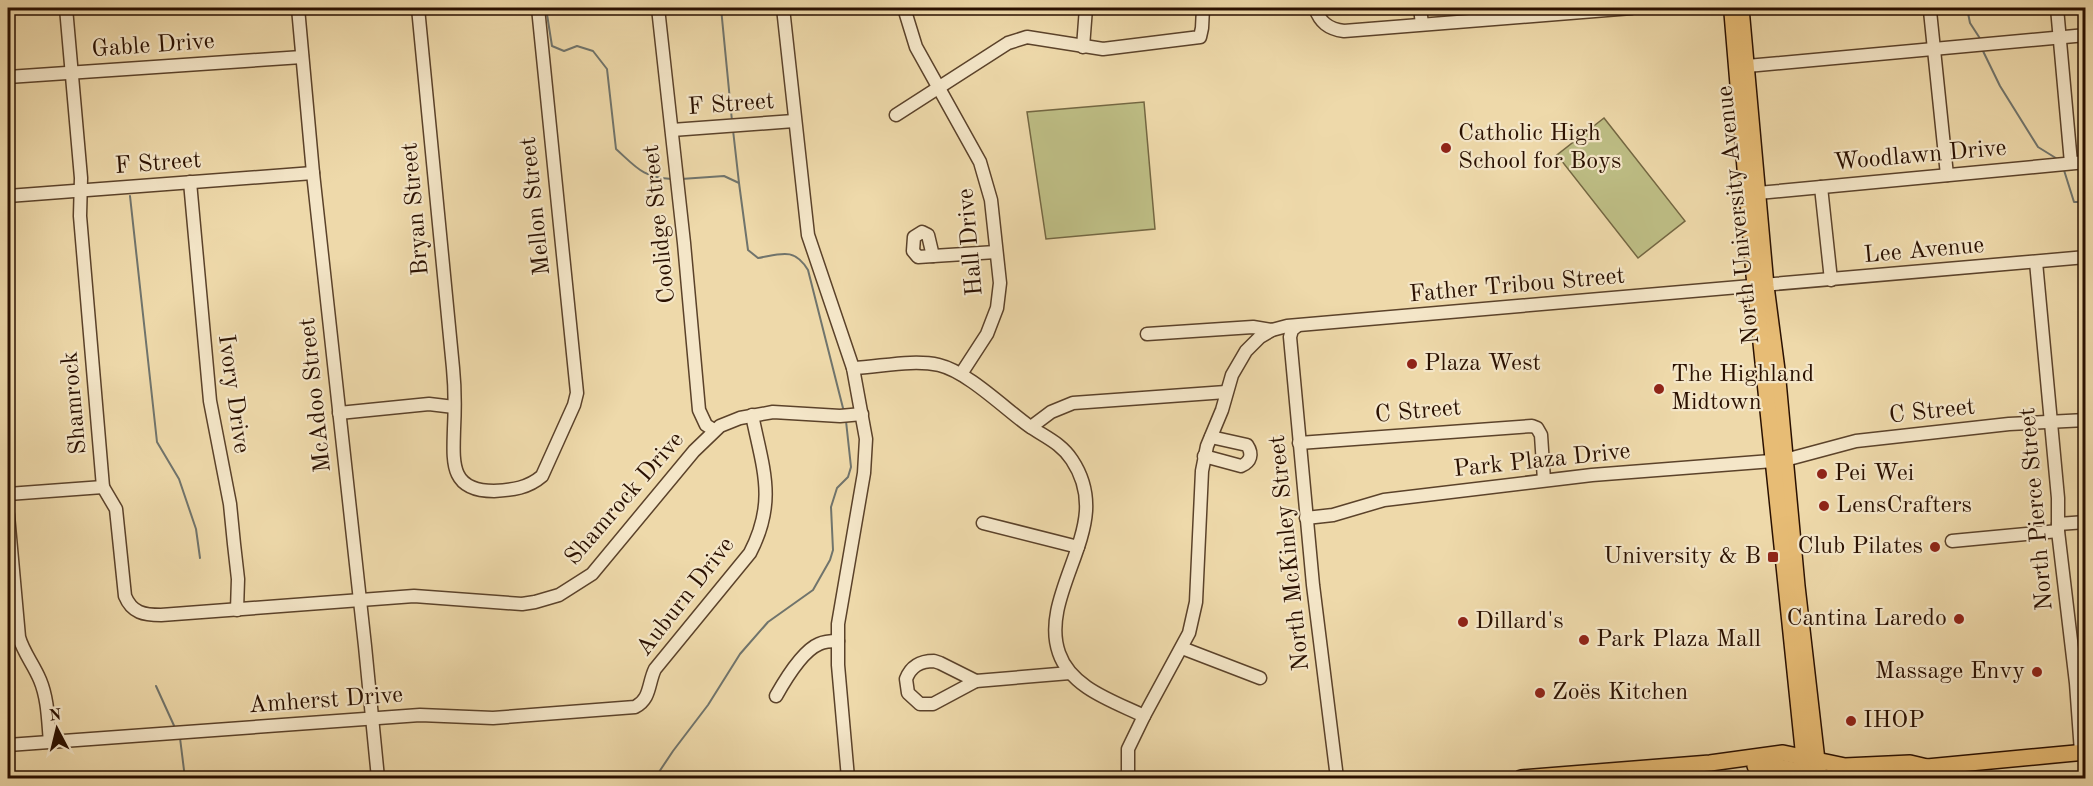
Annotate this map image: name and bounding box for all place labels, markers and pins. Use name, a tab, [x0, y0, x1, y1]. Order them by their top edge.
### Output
place label: Catholic High School for Boys	[1458, 122, 1621, 174]
marker: Catholic High School for Boys	[1439, 141, 1453, 155]
place label: Plaza West	[1424, 352, 1541, 376]
marker: Plaza West	[1405, 357, 1419, 371]
place label: The Highland Midtown	[1671, 363, 1814, 415]
marker: The Highland Midtown	[1652, 382, 1666, 396]
place label: Pei Wei	[1834, 462, 1914, 486]
marker: Pei Wei	[1815, 467, 1829, 481]
place label: LensCrafters	[1836, 494, 1972, 518]
marker: LensCrafters	[1817, 499, 1831, 513]
place label: Club Pilates	[1798, 535, 1923, 559]
marker: Club Pilates	[1928, 540, 1942, 554]
place label: University & B	[1604, 545, 1761, 569]
marker: University & B	[1766, 550, 1780, 564]
place label: Cantina Laredo	[1786, 607, 1947, 631]
place label: Dillard's	[1475, 610, 1564, 634]
marker: Cantina Laredo	[1952, 612, 1966, 626]
marker: Dillard's	[1456, 615, 1470, 629]
place label: Park Plaza Mall	[1596, 628, 1761, 652]
marker: Park Plaza Mall	[1577, 633, 1591, 647]
place label: Massage Envy	[1875, 660, 2025, 684]
marker: Massage Envy	[2030, 665, 2044, 679]
place label: Zoës Kitchen	[1552, 681, 1688, 705]
marker: Zoës Kitchen	[1533, 686, 1547, 700]
place label: IHOP	[1863, 709, 1925, 733]
marker: IHOP	[1844, 714, 1858, 728]

